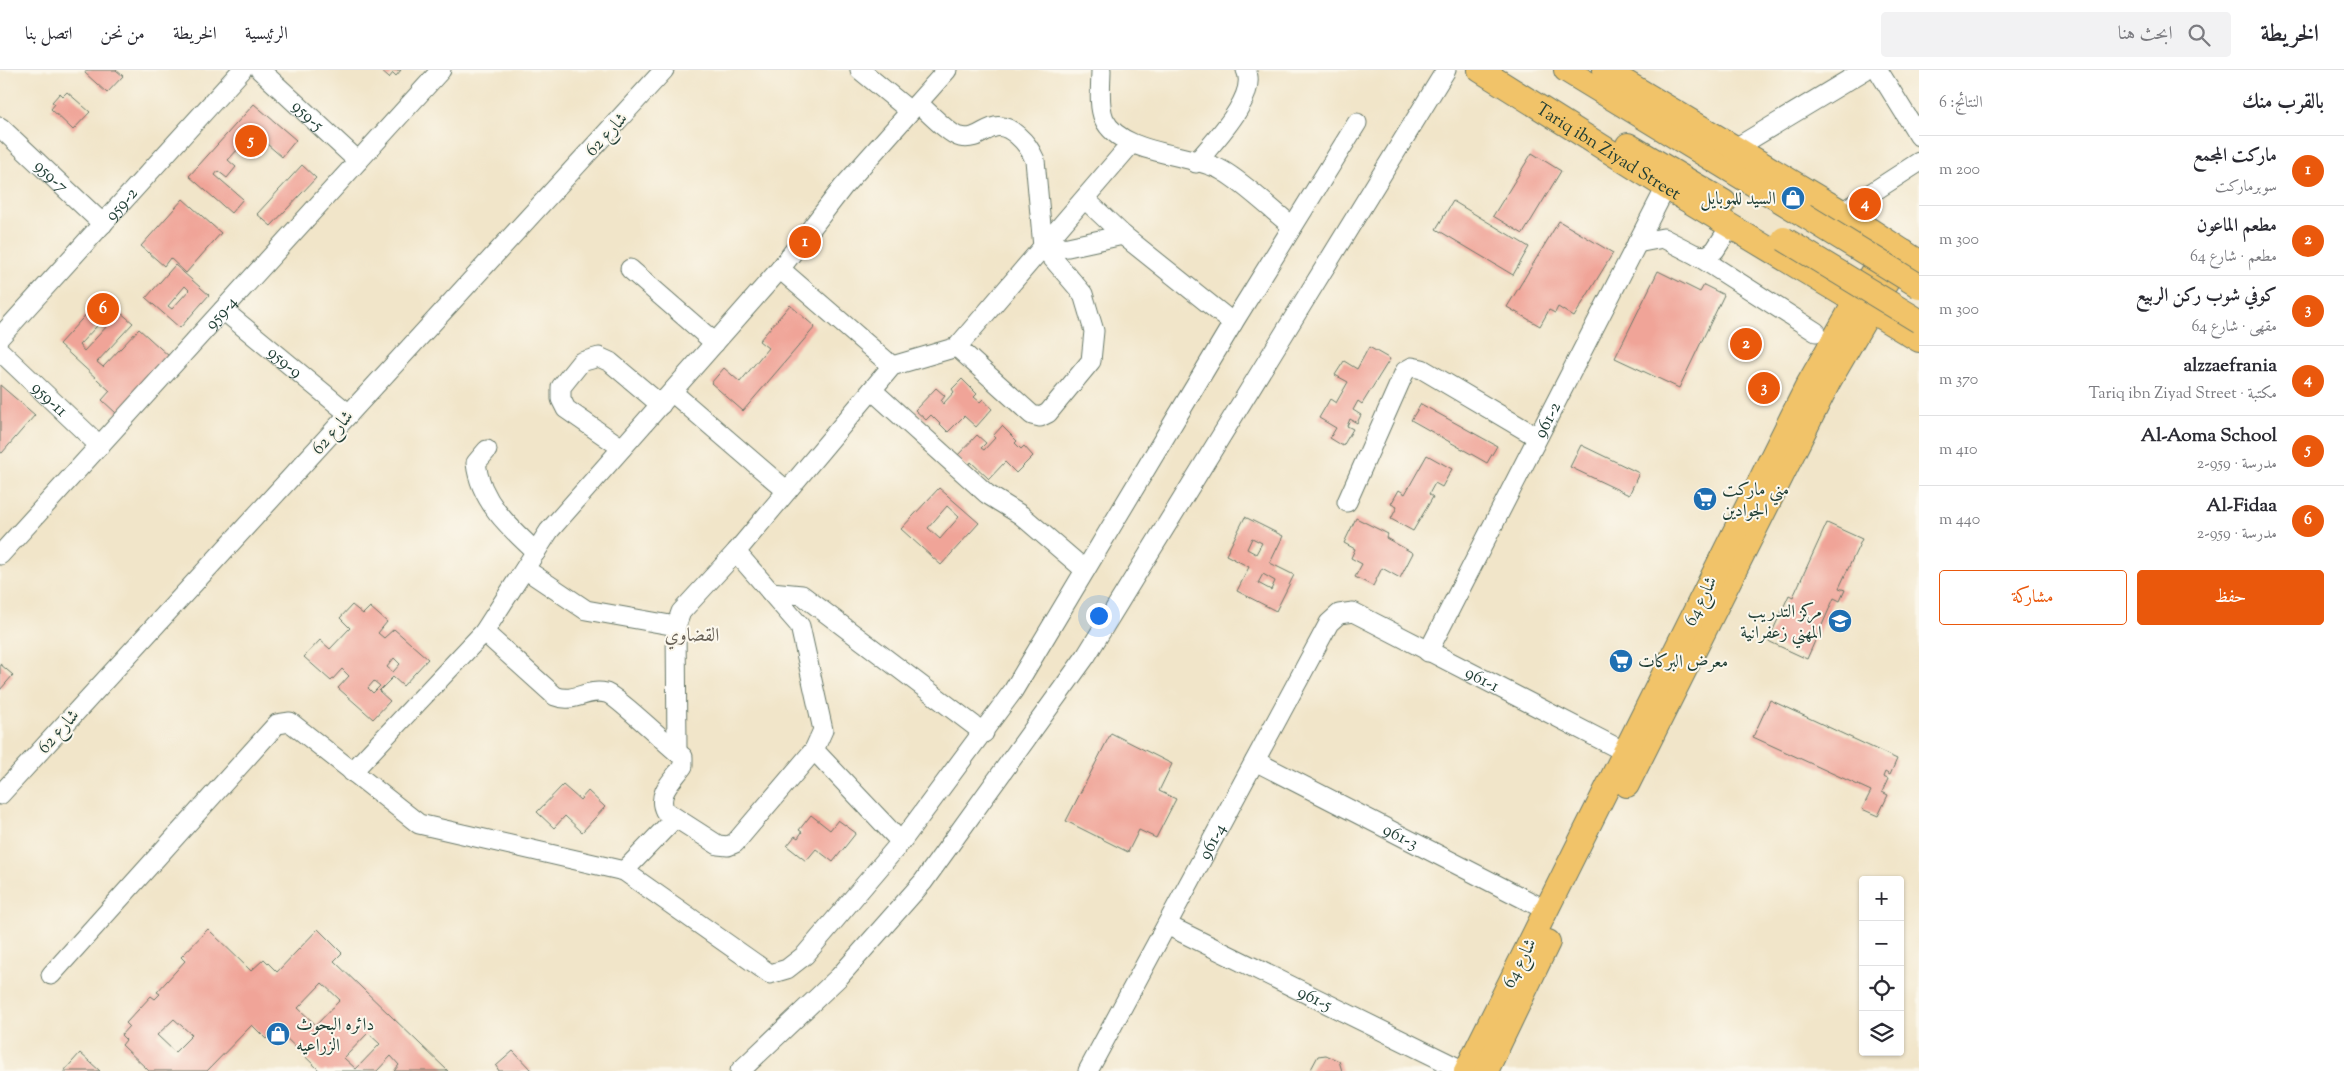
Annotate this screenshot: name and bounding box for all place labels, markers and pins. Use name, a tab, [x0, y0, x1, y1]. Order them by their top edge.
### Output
pin: 5	[235, 122, 267, 160]
shop icon: السيد للموبايل	[1780, 185, 1806, 211]
pin: 4	[1849, 185, 1881, 223]
place label: السيد للموبايل	[1700, 187, 1776, 213]
pin: 1	[789, 223, 821, 261]
pin: 6	[87, 290, 119, 328]
pin: 2	[1730, 325, 1762, 363]
pin: 3	[1748, 369, 1780, 407]
place label: مني ماركت الجوادين	[1722, 478, 1789, 525]
supermarket icon: مني ماركت الجوادين	[1692, 486, 1718, 512]
place label: مركز التدريب المهني زعفرانية	[1740, 600, 1822, 649]
school or university icon: مركز التدريب المهني زعفرانية	[1827, 608, 1853, 634]
supermarket icon: معرض البركات	[1608, 648, 1634, 674]
place label: معرض البركات	[1638, 650, 1728, 676]
place label: دائره البحوث الزراعيه	[296, 1013, 374, 1060]
shop icon: دائره البحوث الزراعيه	[265, 1021, 291, 1047]

